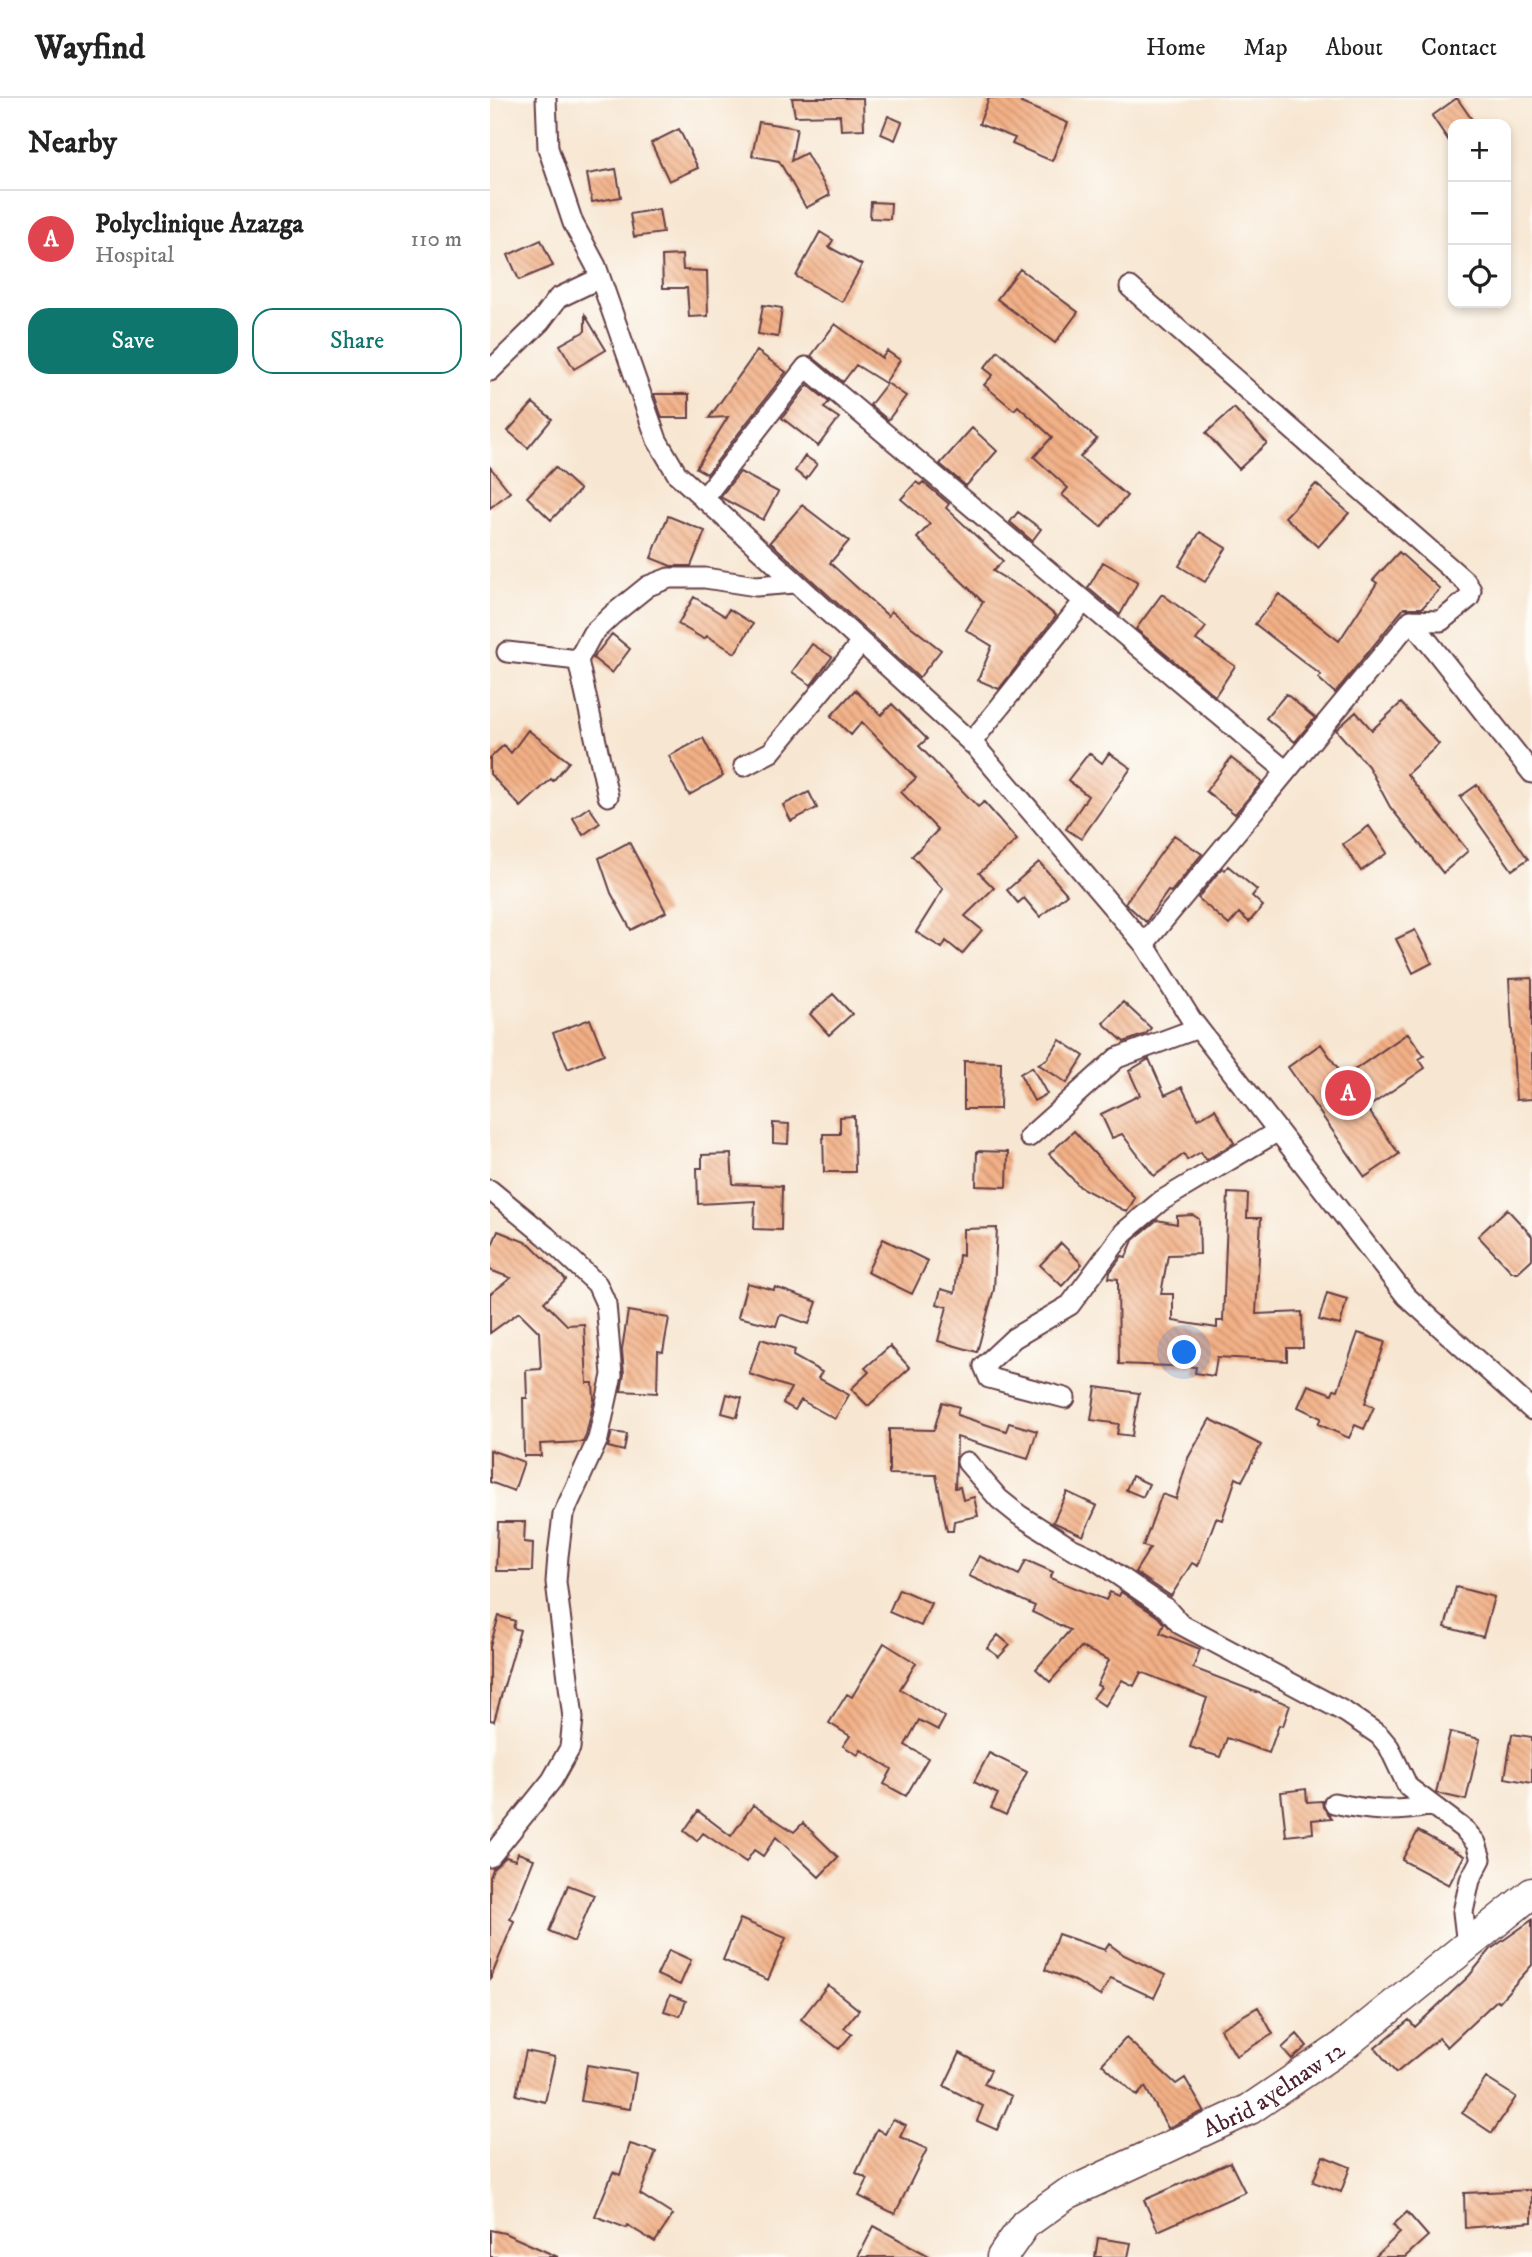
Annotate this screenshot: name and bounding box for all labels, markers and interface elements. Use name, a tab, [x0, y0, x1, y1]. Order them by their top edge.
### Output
text: Wayfind	[35, 28, 145, 69]
text: Home	[1146, 33, 1205, 63]
text: Map	[1243, 33, 1288, 63]
text: About	[1326, 33, 1383, 63]
text: Contact	[1421, 33, 1497, 63]
map controls	[1448, 119, 1511, 308]
button: +	[1448, 119, 1511, 182]
text: Nearby	[28, 125, 117, 162]
button: −	[1448, 182, 1511, 245]
text: Polyclinique Azazga	[95, 208, 303, 241]
text: A	[44, 225, 58, 254]
text: 110 m	[411, 225, 462, 254]
text: Hospital	[95, 241, 174, 270]
button: locate	[1448, 245, 1511, 308]
button: Save	[28, 308, 238, 374]
button: Share	[252, 308, 462, 374]
pin: A	[1325, 1067, 1371, 1119]
your location	[1167, 1335, 1201, 1369]
street label: Abrid aɣelnaw 12	[1198, 2035, 1351, 2145]

